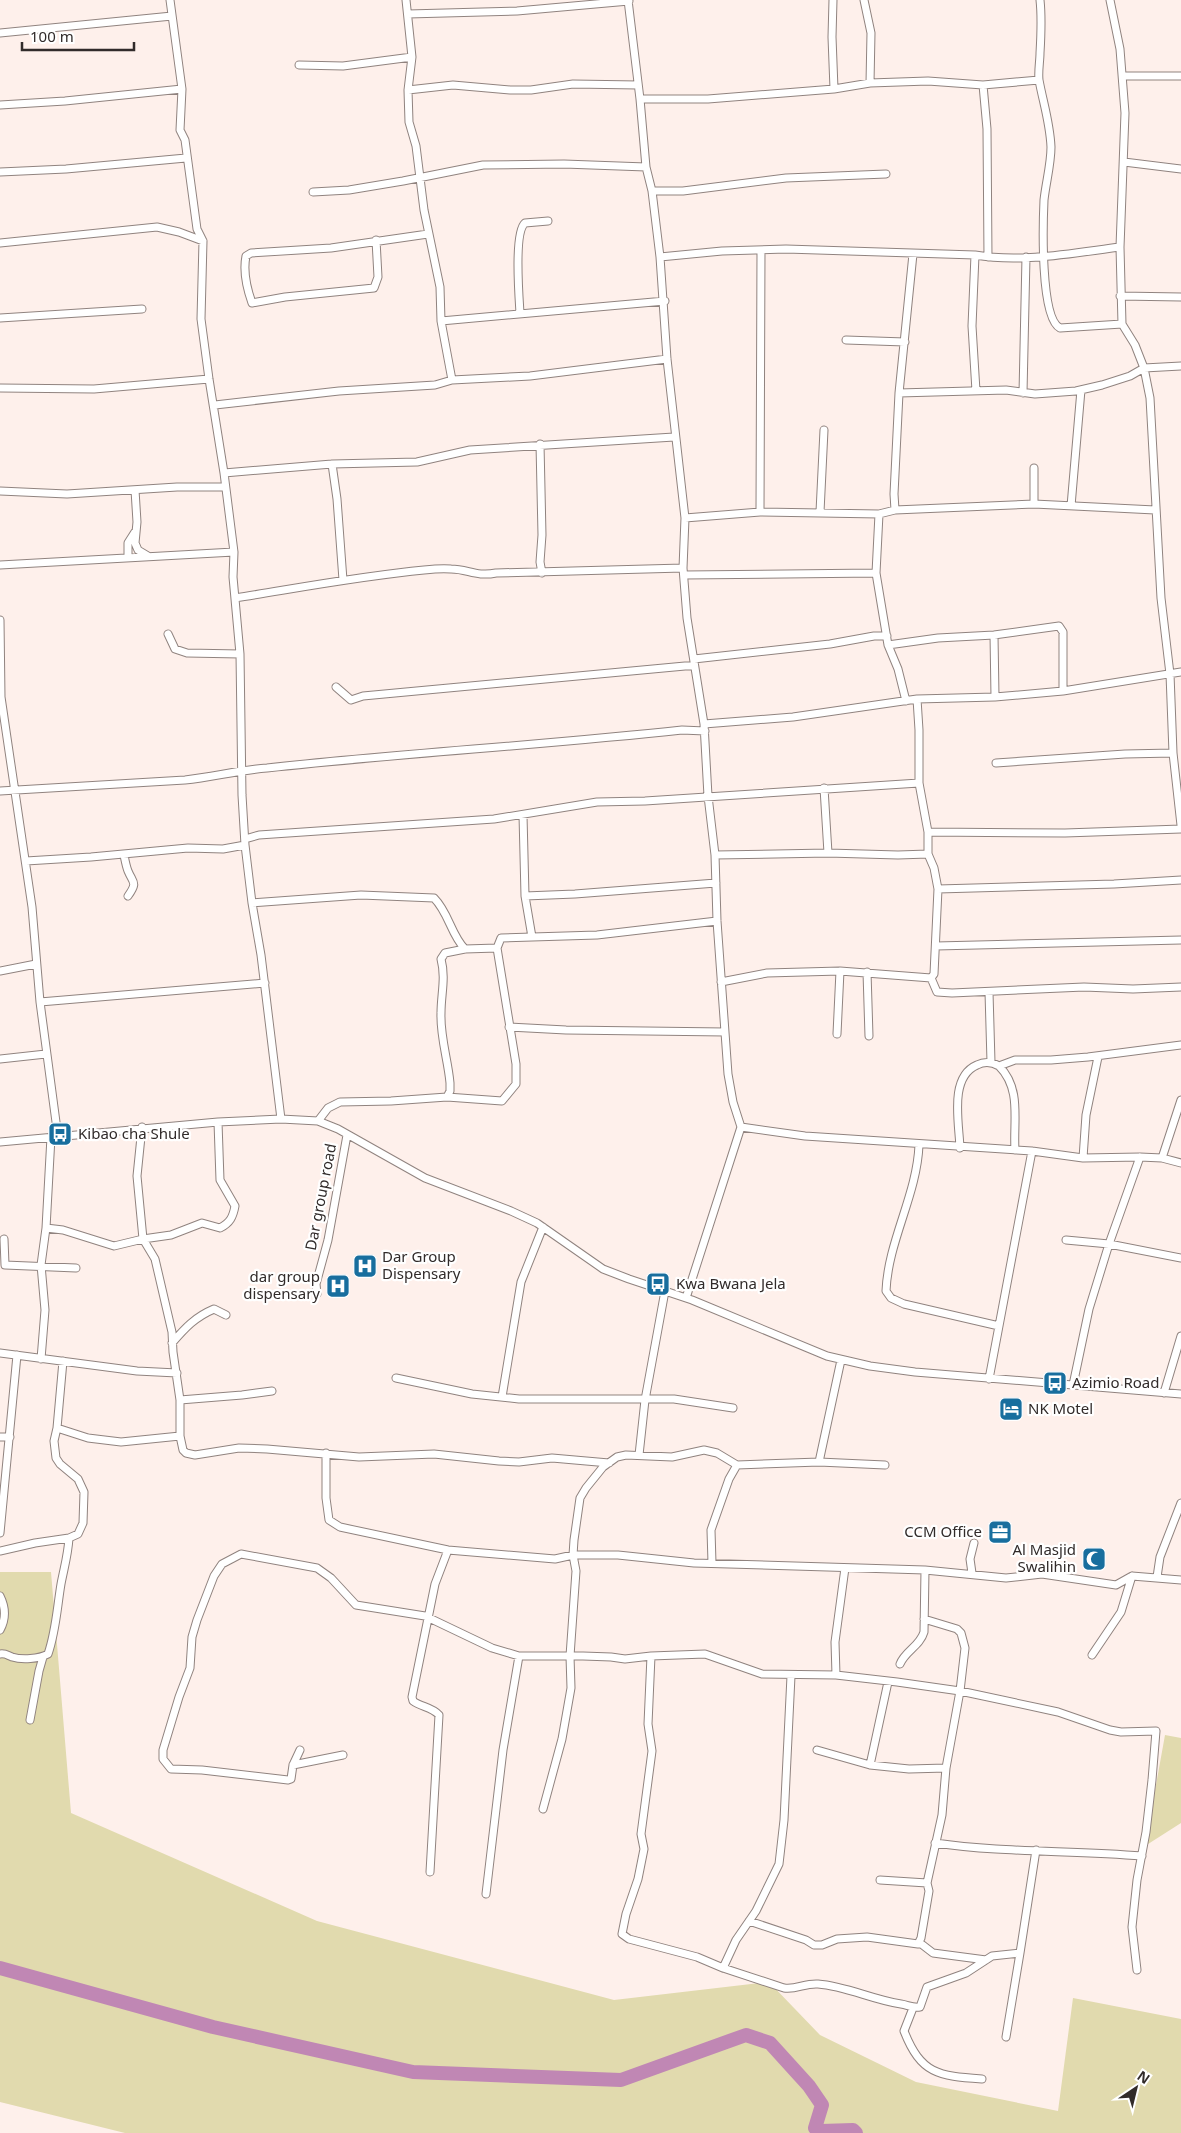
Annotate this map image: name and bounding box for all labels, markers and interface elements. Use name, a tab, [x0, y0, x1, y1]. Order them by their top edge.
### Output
scale bar	[22, 20, 135, 52]
text: 100 m	[30, 26, 74, 46]
bus stop icon: Kibao cha Shule	[47, 1121, 73, 1147]
place label: Kibao cha Shule	[78, 1123, 190, 1143]
street label: Dar group road	[300, 1142, 340, 1252]
place label: Dar Group Dispensary	[382, 1246, 461, 1283]
hospital icon: Dar Group Dispensary	[352, 1253, 378, 1279]
place label: dar group dispensary	[243, 1266, 320, 1303]
bus stop icon: Kwa Bwana Jela	[645, 1271, 671, 1297]
hospital icon: dar group dispensary	[325, 1273, 351, 1299]
place label: Kwa Bwana Jela	[676, 1273, 786, 1293]
bus stop icon: Azimio Road	[1042, 1370, 1068, 1396]
place label: Azimio Road	[1072, 1372, 1159, 1392]
hotel icon: NK Motel	[998, 1396, 1024, 1422]
place label: NK Motel	[1028, 1398, 1093, 1418]
office icon: CCM Office	[987, 1519, 1013, 1545]
place label: CCM Office	[904, 1521, 982, 1541]
place label: Al Masjid Swalihin	[1012, 1539, 1076, 1576]
mosque icon: Al Masjid Swalihin	[1081, 1546, 1107, 1572]
north arrow	[1111, 2063, 1161, 2113]
text: N	[1134, 2066, 1154, 2088]

